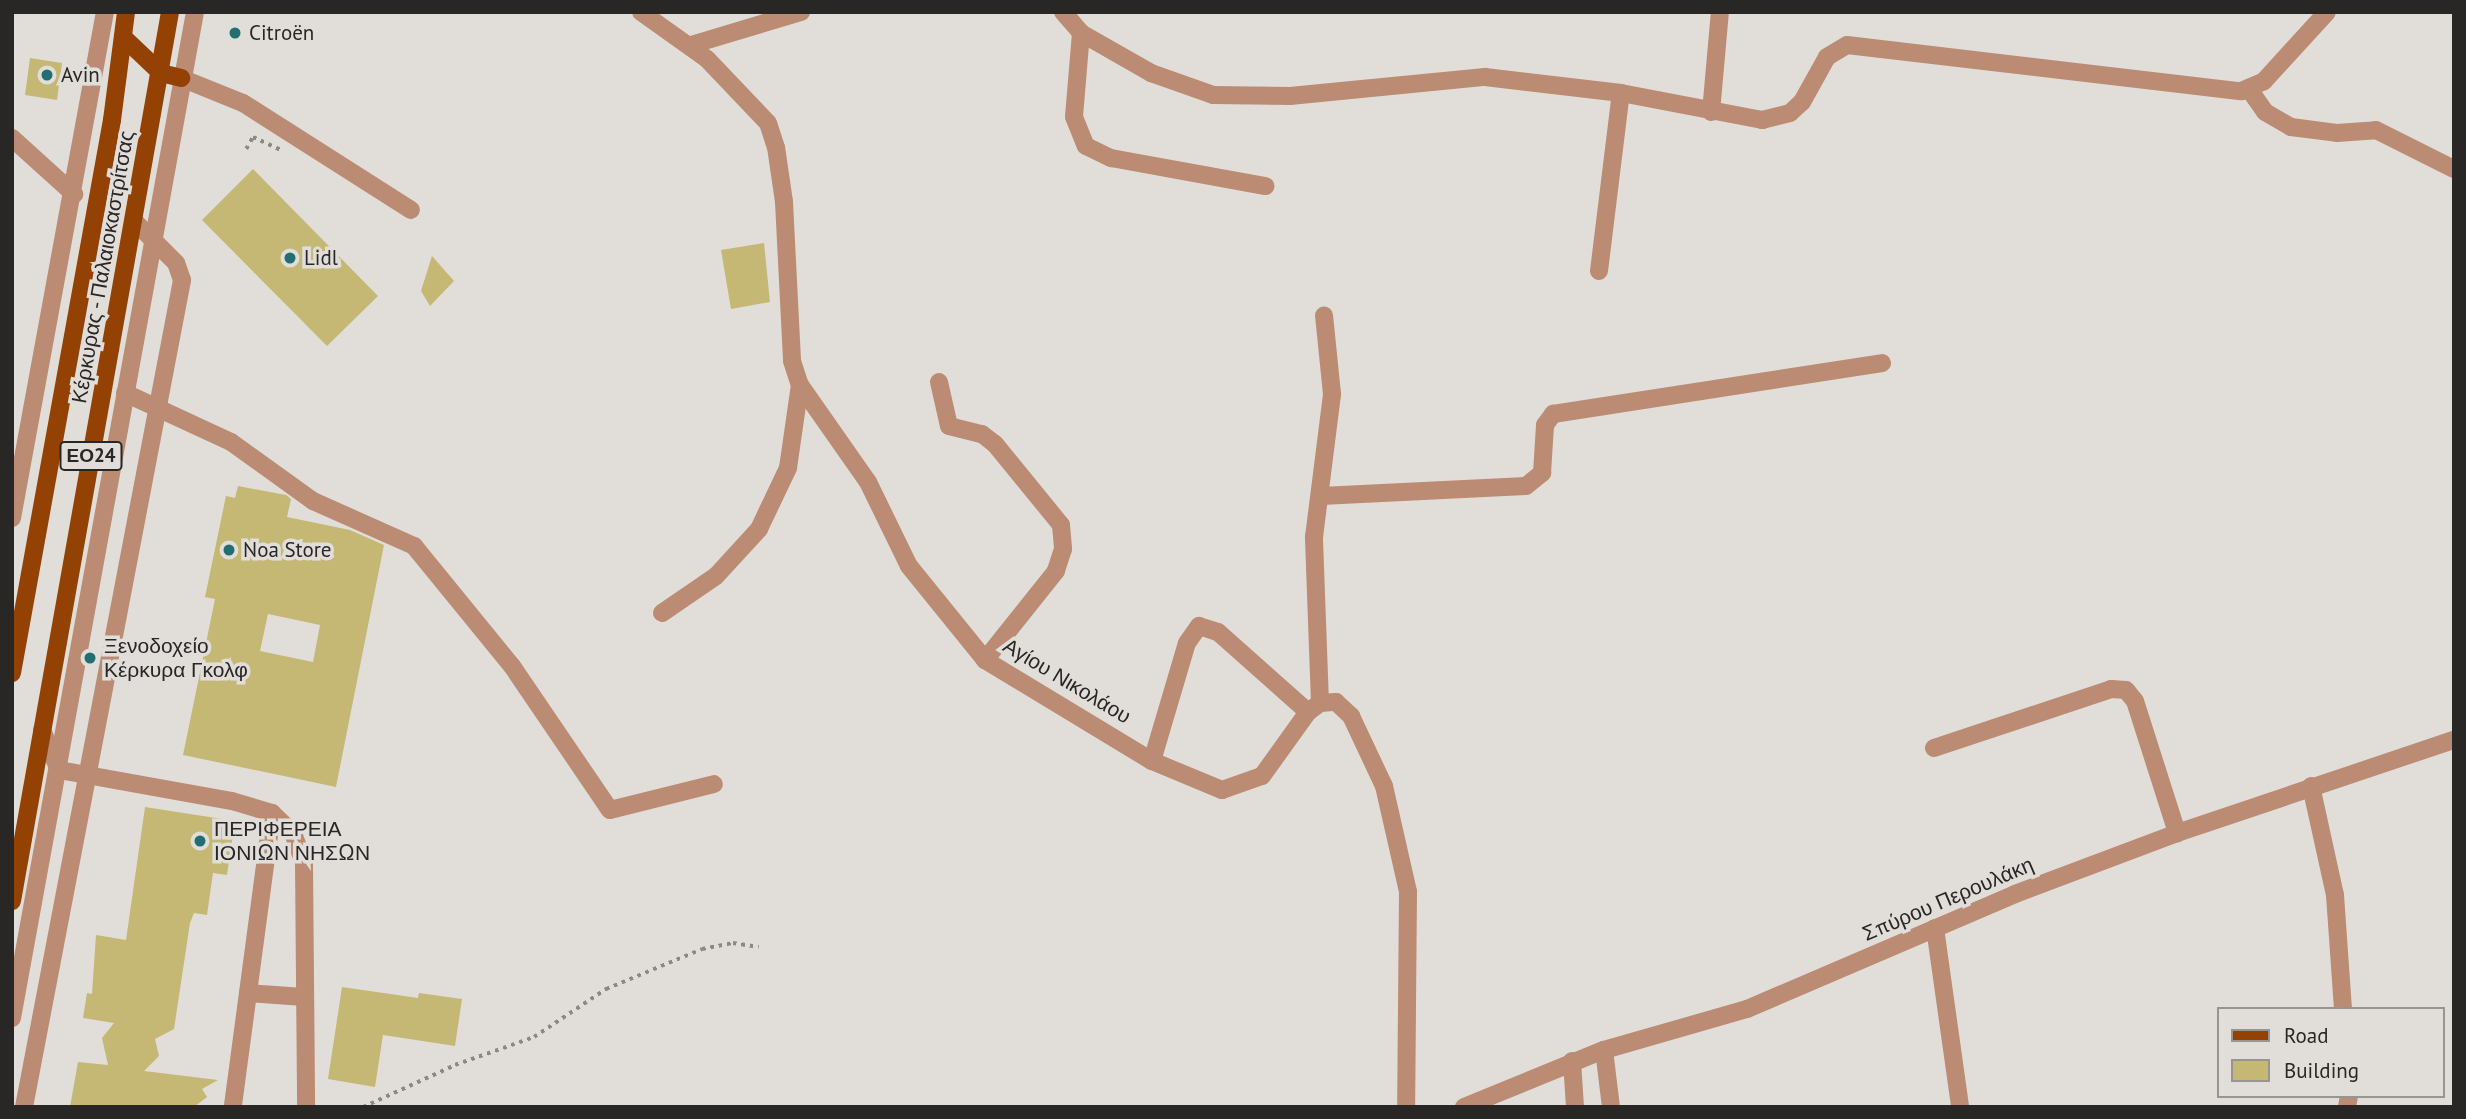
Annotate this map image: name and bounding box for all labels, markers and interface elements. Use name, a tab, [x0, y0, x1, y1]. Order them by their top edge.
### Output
place label: Citroën	[249, 20, 314, 46]
marker: Citroën	[227, 25, 243, 41]
place label: Avin	[61, 62, 100, 88]
marker: Avin	[39, 67, 55, 83]
street label: Κέρκυρας - Παλαιοκαστρίτσας	[66, 127, 140, 407]
place label: Lidl	[304, 245, 338, 271]
marker: Lidl	[282, 250, 298, 266]
road number: ΕΟ24	[60, 440, 122, 471]
place label: Noa Store	[243, 537, 332, 563]
marker: Noa Store	[221, 542, 237, 558]
place label: Ξενοδοχείο Κέρκυρα Γκολφ	[104, 633, 248, 683]
street label: Αγίου Νικολάου	[999, 633, 1135, 729]
marker: Ξενοδοχείο Κέρκυρα Γκολφ	[82, 650, 98, 666]
place label: ΠΕΡΙΦΕΡΕΙΑ ΙΟΝΙΩΝ ΝΗΣΩΝ	[214, 816, 370, 866]
marker: ΠΕΡΙΦΕΡΕΙΑ ΙΟΝΙΩΝ ΝΗΣΩΝ	[192, 833, 208, 849]
street label: Σπύρου Περουλάκη	[1859, 852, 2037, 946]
legend	[2218, 1007, 2445, 1098]
text: Road	[2284, 1022, 2328, 1049]
text: Building	[2284, 1057, 2359, 1084]

